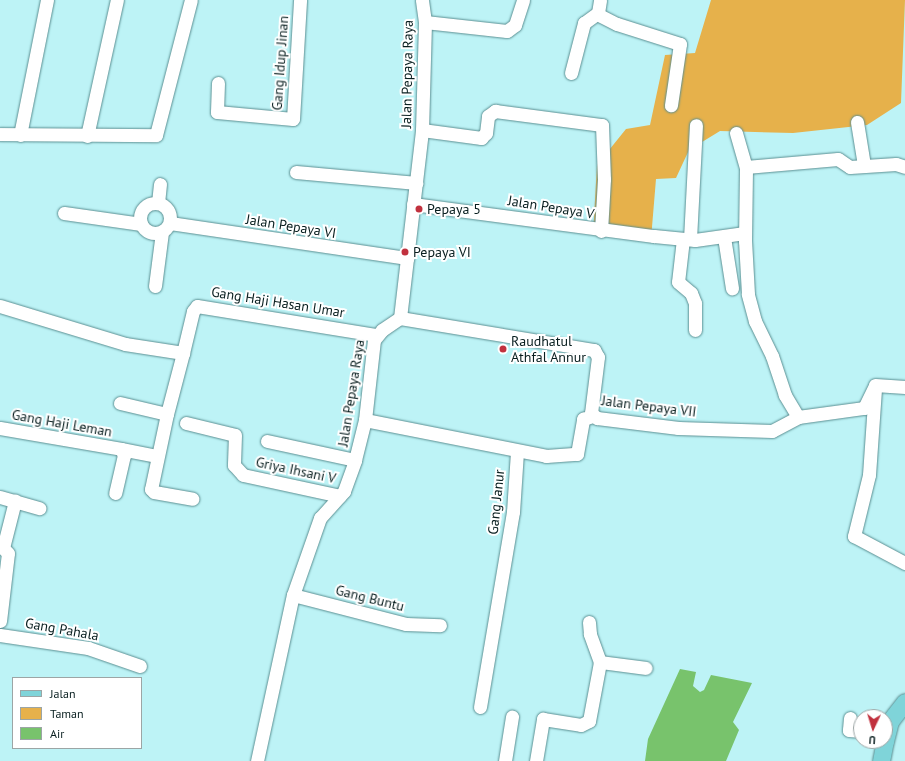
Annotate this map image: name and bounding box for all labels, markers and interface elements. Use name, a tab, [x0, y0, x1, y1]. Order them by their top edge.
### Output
street label: Gang Idup Jinan	[268, 15, 292, 111]
street label: Jalan Pepaya Raya	[398, 20, 416, 128]
street label: Jalan Pepaya V	[506, 192, 596, 222]
place label: Pepaya 5	[427, 201, 481, 217]
marker: Pepaya 5	[414, 204, 424, 214]
street label: Jalan Pepaya VI	[244, 211, 338, 241]
place label: Pepaya VI	[413, 244, 471, 260]
marker: Pepaya VI	[400, 247, 410, 257]
street label: Gang Haji Hasan Umar	[210, 283, 346, 321]
place label: Raudhatul Athfal Annur	[511, 333, 586, 366]
street label: Jalan Pepaya Raya	[334, 338, 368, 448]
marker: Raudhatul Athfal Annur	[498, 344, 508, 354]
street label: Jalan Pepaya VII	[600, 392, 698, 420]
street label: Gang Haji Leman	[11, 406, 113, 440]
street label: Griya Ihsani V	[254, 453, 338, 487]
street label: Gang Janur	[484, 469, 508, 535]
street label: Gang Buntu	[334, 581, 406, 615]
street label: Gang Pahala	[24, 614, 100, 644]
legend	[12, 677, 142, 749]
text: Jalan	[50, 686, 75, 701]
text: Taman	[50, 706, 84, 721]
north arrow	[853, 709, 893, 749]
text: Air	[50, 726, 64, 741]
text: U	[868, 733, 876, 747]

